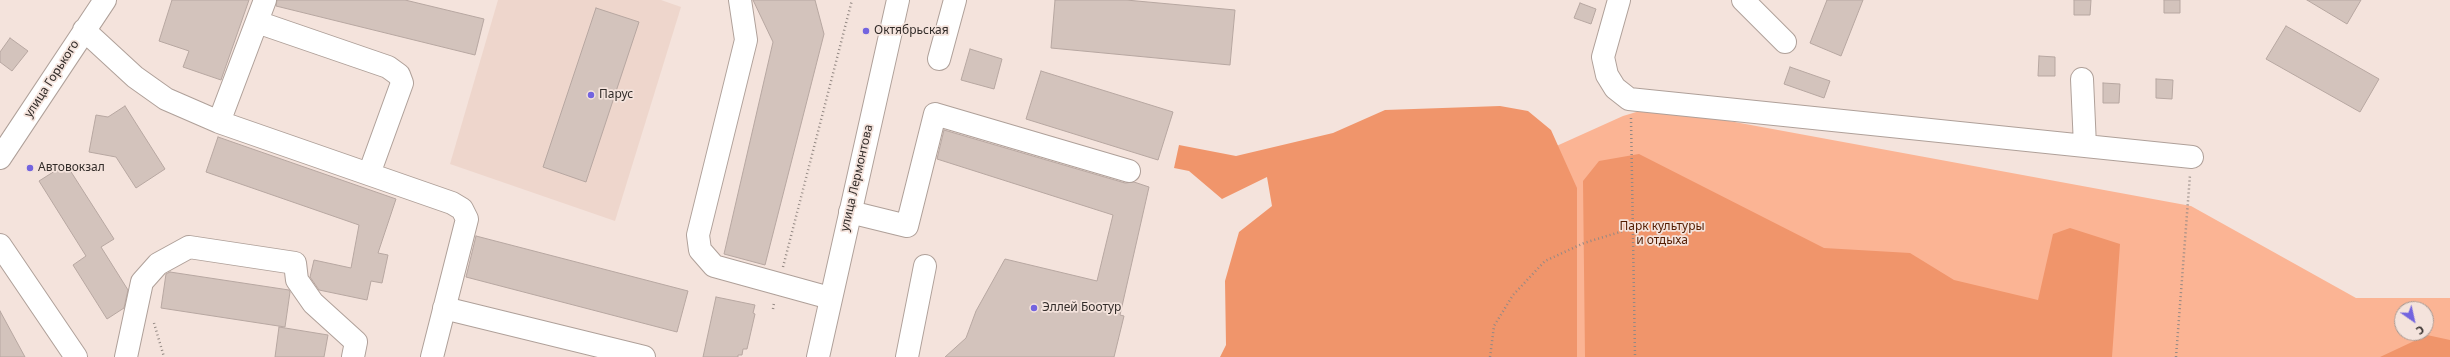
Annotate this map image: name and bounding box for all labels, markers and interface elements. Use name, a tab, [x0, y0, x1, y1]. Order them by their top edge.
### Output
place label: Октябрьская	[874, 24, 949, 38]
marker: Октябрьская	[861, 26, 871, 36]
street label: улица Горького	[22, 38, 82, 120]
place label: Парус	[599, 88, 633, 102]
marker: Парус	[586, 90, 596, 100]
street label: улица Лермонтова	[838, 123, 876, 233]
place label: Автовокзал	[38, 161, 105, 175]
marker: Автовокзал	[25, 163, 35, 173]
park label: Парк культуры и отдыха	[1619, 220, 1705, 248]
place label: Эллей Боотур	[1042, 301, 1121, 315]
north arrow	[2394, 301, 2434, 341]
marker: Эллей Боотур	[1029, 303, 1039, 313]
text: С	[2413, 322, 2428, 339]

